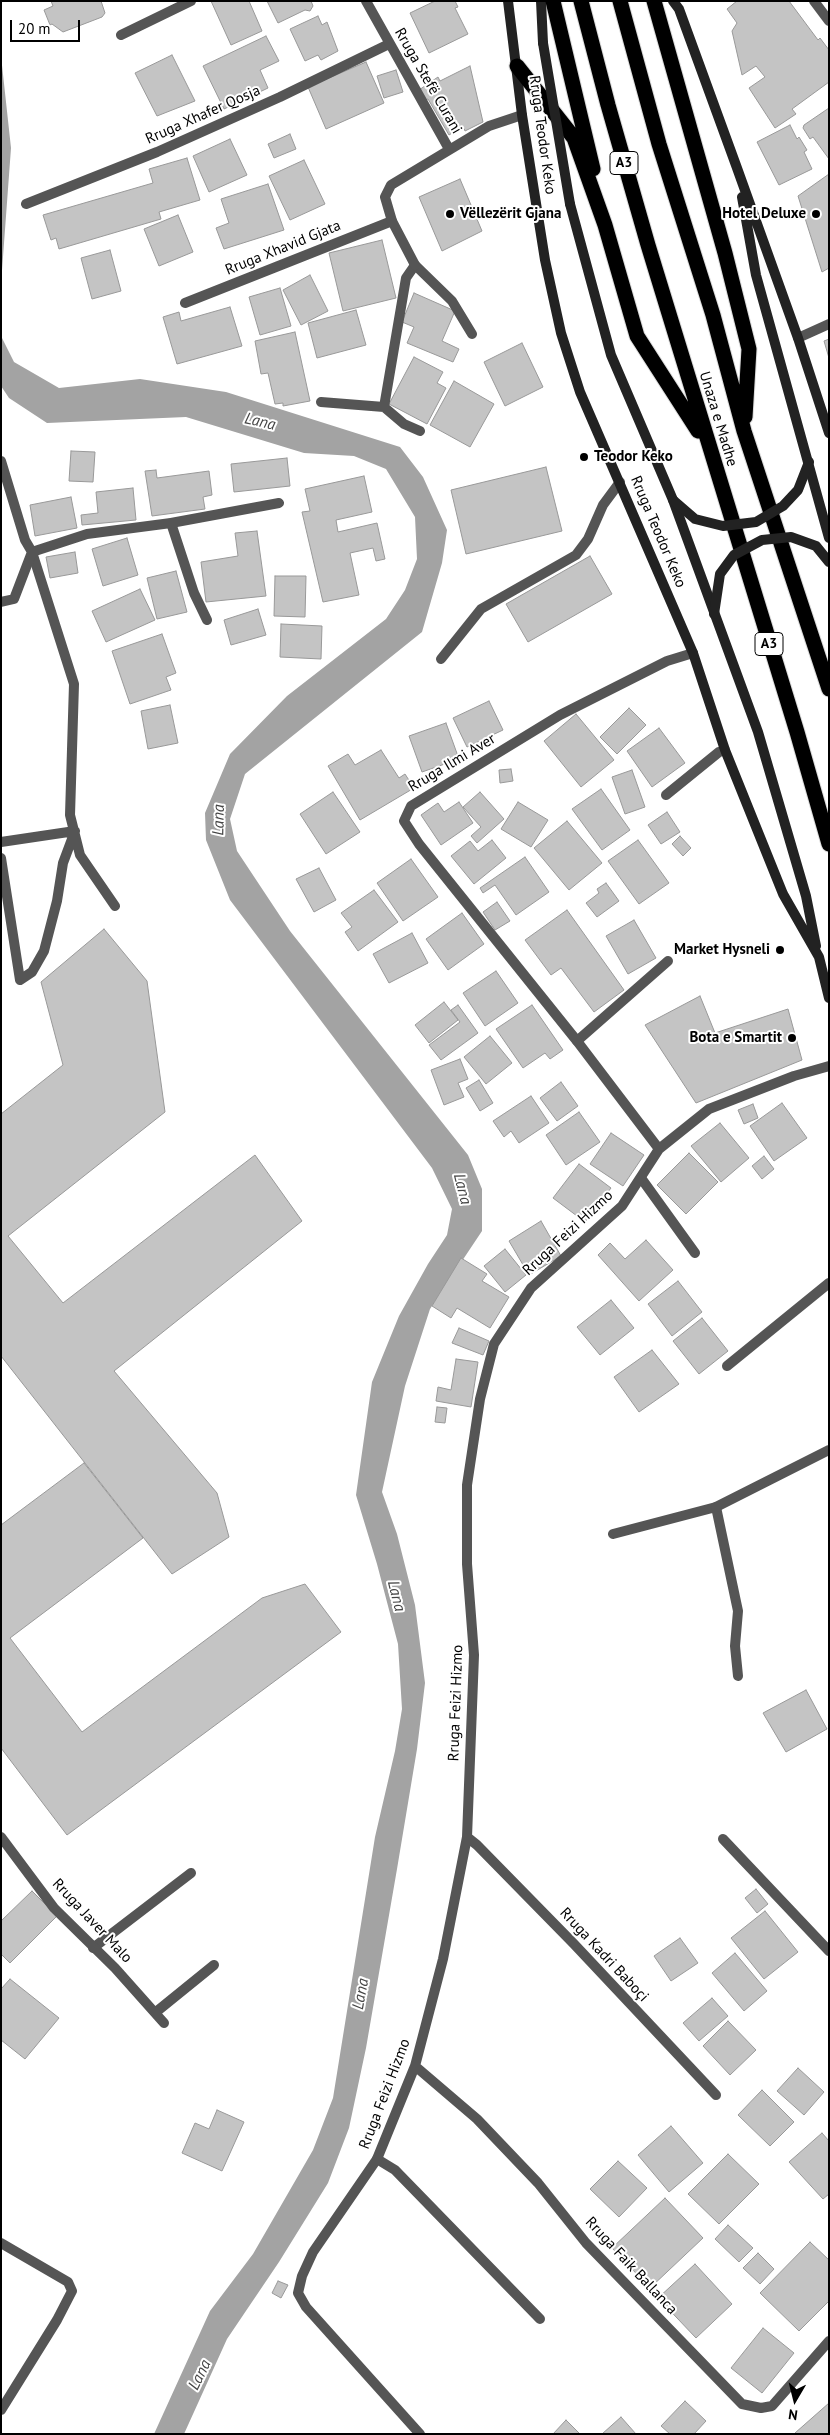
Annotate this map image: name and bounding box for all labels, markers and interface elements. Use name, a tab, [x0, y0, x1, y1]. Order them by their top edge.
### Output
scale bar	[12, 10, 82, 42]
text: 20 m	[18, 19, 51, 38]
street label: Rruga Stefë Curani	[390, 25, 466, 137]
street label: Rruga Teodor Keko	[525, 74, 559, 196]
street label: Rruga Xhafer Qosja	[143, 82, 263, 148]
road number: A3	[610, 152, 638, 174]
place label: Vëllezërit Gjana	[460, 205, 561, 223]
place label: Hotel Deluxe	[722, 205, 806, 223]
marker: Vëllezërit Gjana	[444, 208, 456, 220]
marker: Hotel Deluxe	[810, 208, 822, 220]
street label: Rruga Xhavid Gjata	[223, 217, 343, 279]
street label: Unaza e Madhe	[695, 369, 741, 469]
water label: Lana	[243, 409, 277, 435]
place label: Teodor Keko	[594, 448, 673, 466]
marker: Teodor Keko	[578, 451, 590, 463]
street label: Rruga Teodor Keko	[626, 473, 690, 591]
road number: A3	[755, 633, 783, 656]
street label: Rruga Ilmi Aver	[405, 730, 499, 796]
water label: Lana	[209, 804, 229, 836]
place label: Market Hysneli	[674, 941, 770, 959]
marker: Market Hysneli	[774, 944, 786, 956]
place label: Bota e Smartit	[690, 1029, 782, 1047]
marker: Bota e Smartit	[786, 1032, 798, 1044]
water label: Lana	[449, 1172, 475, 1206]
street label: Rruga Feizi Hizmo	[519, 1187, 617, 1279]
water label: Lana	[383, 1579, 409, 1613]
street label: Rruga Feizi Hizmo	[445, 1644, 467, 1762]
street label: Rruga Javer Malo	[48, 1875, 136, 1967]
street label: Rruga Kadri Baboçi	[556, 1904, 652, 2006]
water label: Lana	[349, 1977, 373, 2011]
street label: Rruga Feizi Hizmo	[356, 2036, 414, 2152]
street label: Rruga Faik Ballanca	[581, 2214, 681, 2318]
water label: Lana	[185, 2357, 215, 2393]
north arrow	[770, 2375, 820, 2425]
text: N	[787, 2405, 799, 2424]

